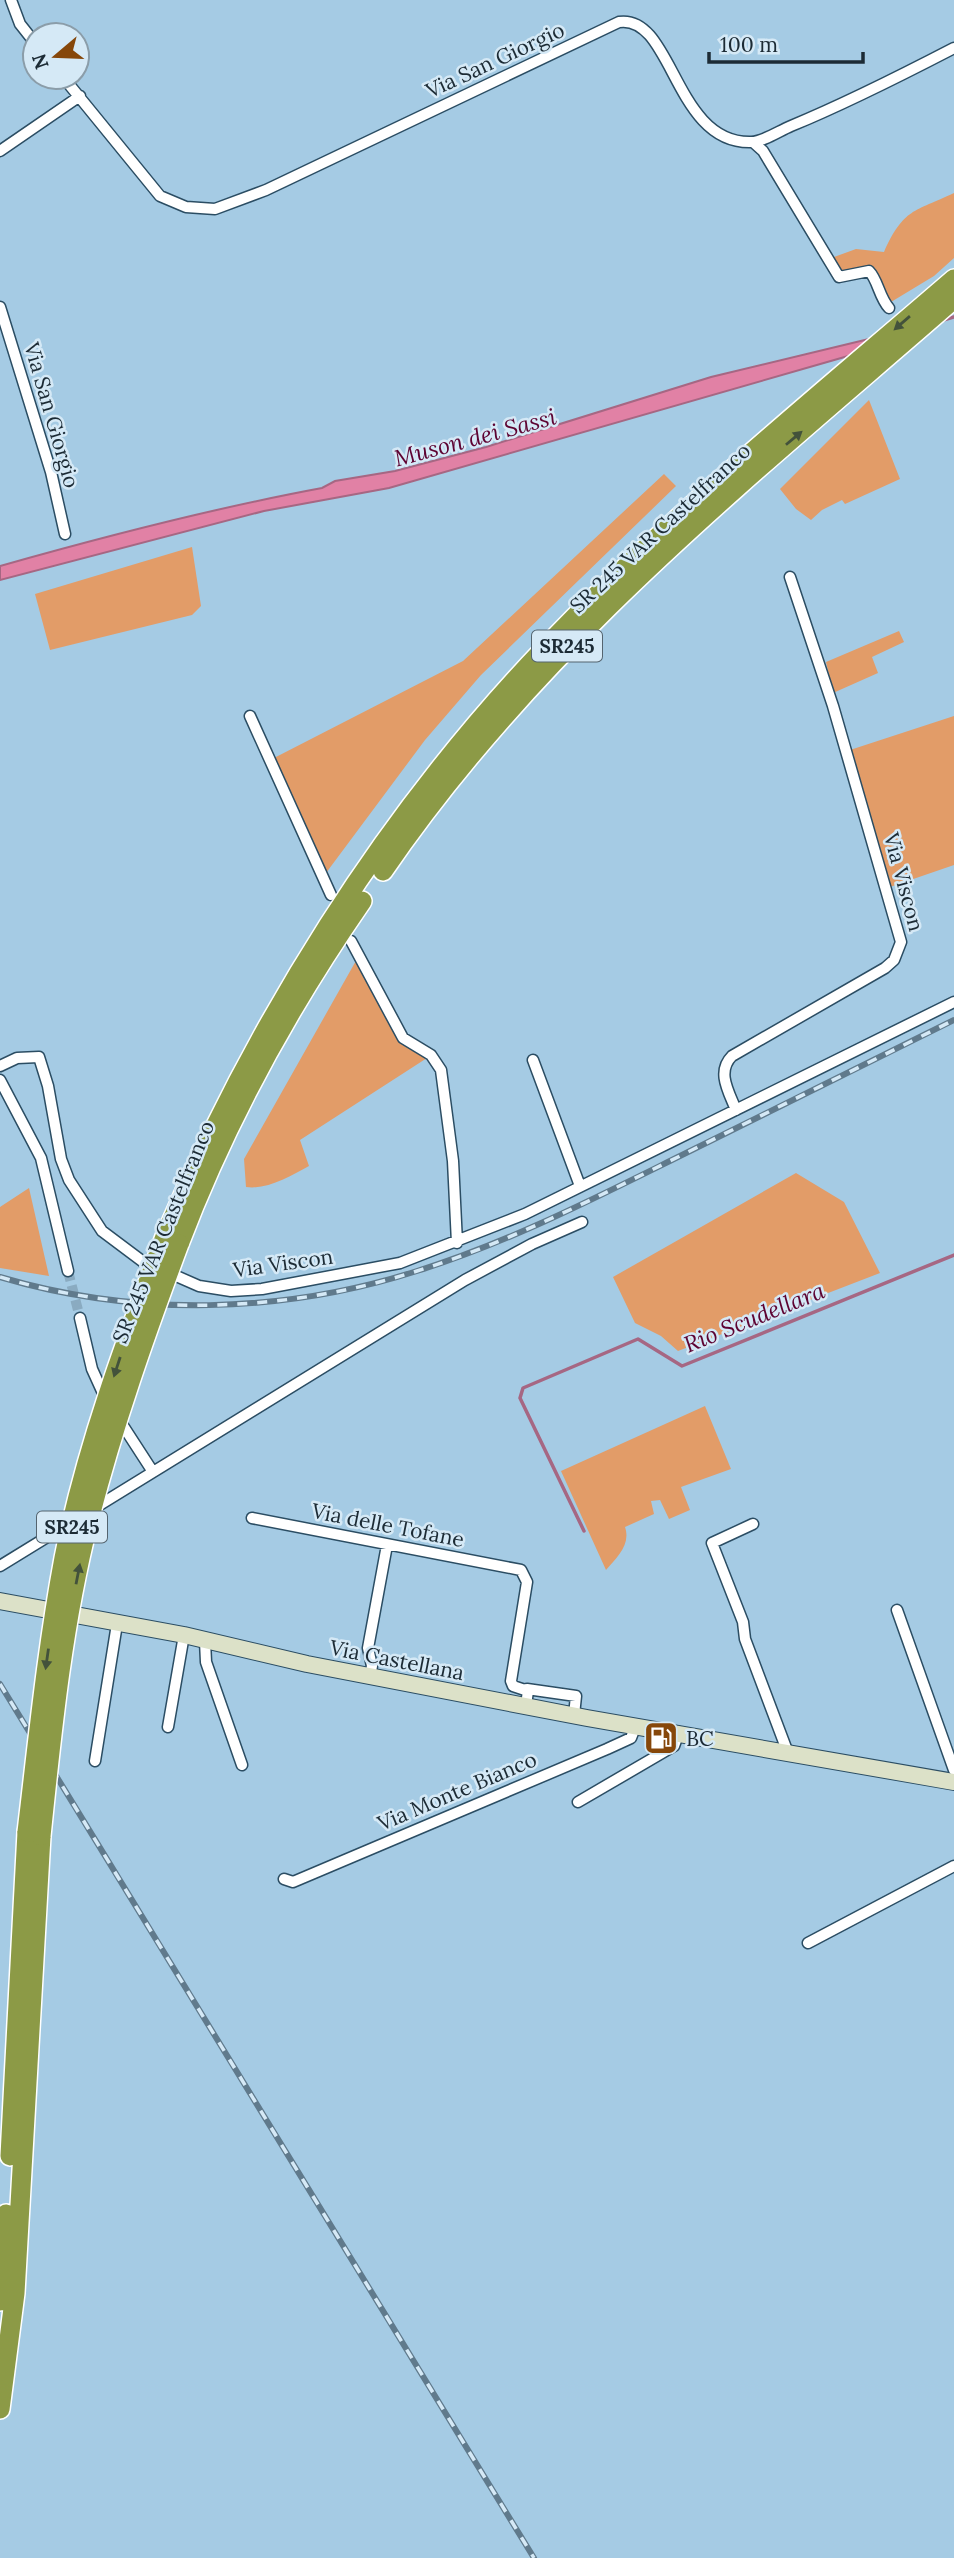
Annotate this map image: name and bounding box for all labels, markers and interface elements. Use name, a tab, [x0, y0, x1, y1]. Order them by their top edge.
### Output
street label: Via San Giorgio	[420, 16, 569, 104]
north arrow	[21, 21, 91, 91]
scale bar	[709, 21, 863, 65]
text: 100 m	[720, 31, 778, 58]
text: N	[26, 50, 54, 72]
one-way arrow	[894, 315, 911, 330]
street label: Via San Giorgio	[18, 338, 86, 491]
water label: Muson dei Sassi	[391, 401, 560, 473]
one-way arrow	[785, 431, 802, 446]
street label: SR 245 VAR Castelfranco	[564, 437, 756, 619]
road number: SR245	[532, 631, 602, 662]
street label: Via Viscon	[878, 829, 930, 934]
street label: SR 245 VAR Castelfranco	[106, 1117, 220, 1347]
street label: Via Viscon	[230, 1243, 335, 1284]
water label: Rio Scudellara	[679, 1275, 829, 1358]
one-way arrow	[111, 1357, 122, 1378]
street label: Via delle Tofane	[309, 1497, 466, 1553]
road number: SR245	[37, 1512, 107, 1542]
one-way arrow	[73, 1563, 84, 1585]
street label: Via Castellana	[327, 1634, 467, 1686]
one-way arrow	[42, 1648, 53, 1670]
fuel station icon: BC	[642, 1719, 680, 1757]
place label: BC	[686, 1725, 714, 1752]
street label: Via Monte Bianco	[372, 1745, 541, 1837]

